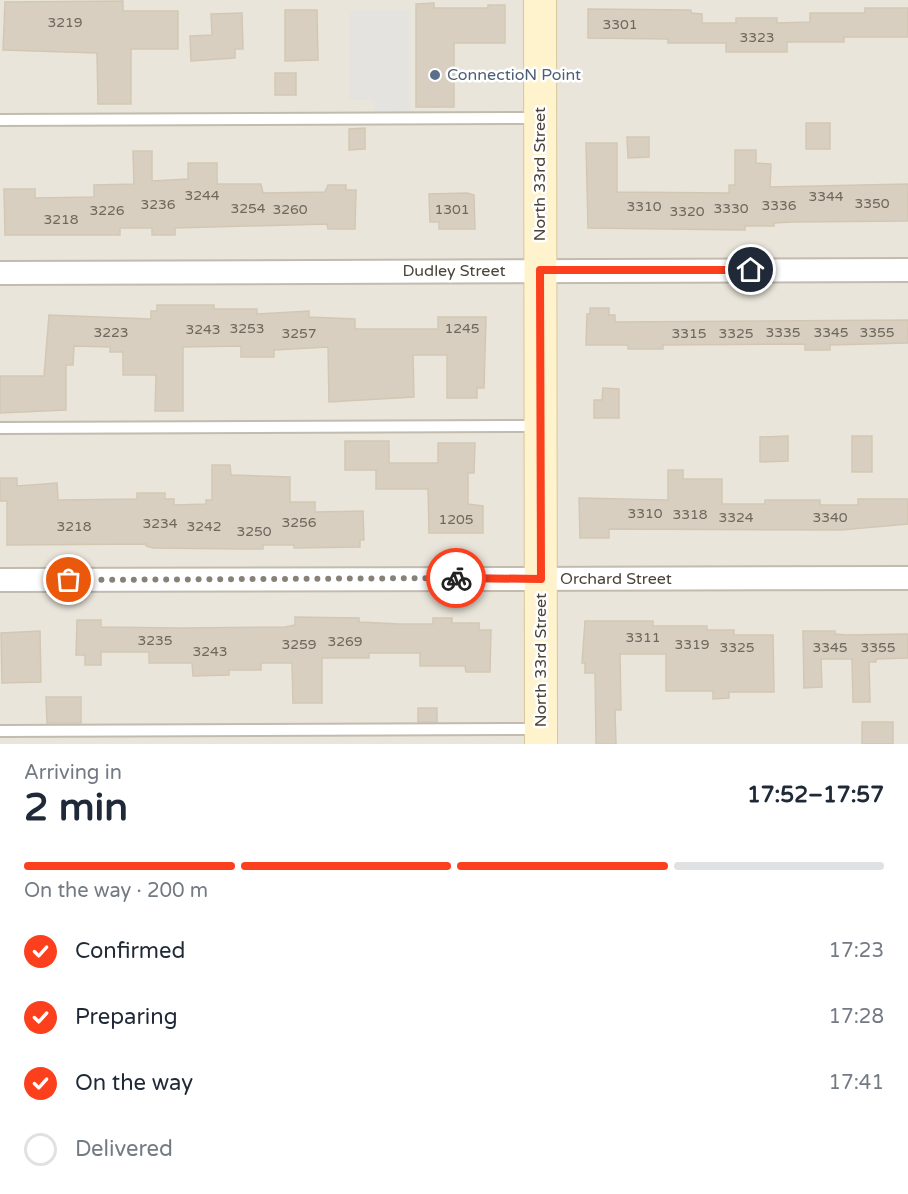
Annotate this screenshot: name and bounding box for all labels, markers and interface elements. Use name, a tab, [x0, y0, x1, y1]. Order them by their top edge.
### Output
house number: 3219	[47, 14, 83, 31]
house number: 3301	[602, 16, 638, 33]
house number: 3323	[739, 29, 775, 46]
place label: ConnectioN Point	[447, 65, 581, 85]
marker: ConnectioN Point	[428, 68, 442, 82]
street label: North 33rd Street	[530, 107, 550, 241]
house number: 3244	[184, 187, 220, 204]
house number: 3344	[808, 188, 844, 205]
house number: 3350	[854, 195, 890, 212]
house number: 3236	[140, 196, 176, 213]
house number: 3336	[761, 197, 797, 214]
house number: 3310	[626, 198, 662, 215]
house number: 3254	[230, 200, 266, 217]
house number: 3330	[713, 200, 749, 217]
house number: 3260	[272, 201, 308, 218]
house number: 1301	[434, 201, 470, 218]
house number: 3226	[89, 202, 125, 219]
house number: 3320	[669, 203, 705, 220]
house number: 3218	[43, 211, 79, 228]
pin	[725, 244, 776, 295]
icon: home	[734, 253, 767, 286]
street label: Dudley Street	[402, 261, 506, 281]
house number: 3253	[229, 320, 265, 337]
house number: 1245	[444, 320, 480, 337]
house number: 3243	[185, 321, 221, 338]
house number: 3223	[93, 324, 129, 341]
house number: 3335	[765, 324, 801, 341]
house number: 3345	[813, 324, 849, 341]
house number: 3355	[859, 324, 895, 341]
house number: 3257	[281, 325, 317, 342]
house number: 3315	[671, 325, 707, 342]
house number: 3325	[718, 325, 754, 342]
house number: 3310	[627, 505, 663, 522]
house number: 3318	[672, 506, 708, 523]
house number: 3324	[718, 509, 754, 526]
house number: 3340	[812, 509, 848, 526]
house number: 1205	[438, 511, 474, 528]
house number: 3256	[281, 514, 317, 531]
house number: 3234	[142, 515, 178, 532]
house number: 3218	[56, 518, 92, 535]
house number: 3242	[186, 518, 222, 535]
house number: 3250	[236, 523, 272, 540]
courier	[426, 548, 486, 608]
pin	[43, 554, 94, 605]
icon: bike	[440, 562, 473, 595]
icon: bag	[52, 563, 85, 596]
street label: Orchard Street	[560, 569, 672, 589]
street label: North 33rd Street	[531, 593, 551, 727]
house number: 3311	[625, 629, 661, 646]
house number: 3235	[137, 632, 173, 649]
house number: 3269	[327, 633, 363, 650]
house number: 3259	[281, 636, 317, 653]
house number: 3319	[674, 636, 710, 653]
house number: 3325	[719, 639, 755, 656]
house number: 3345	[812, 639, 848, 656]
house number: 3355	[860, 639, 896, 656]
house number: 3243	[192, 643, 228, 660]
text: Arriving in	[24, 761, 122, 785]
text: 17:52–17:57	[747, 782, 884, 808]
text: 2 min	[24, 784, 128, 831]
text: On the way · 200 m	[24, 879, 208, 903]
icon: check	[24, 935, 57, 968]
text: Confirmed	[75, 938, 185, 964]
text: 17:23	[829, 939, 884, 963]
icon: check	[24, 1001, 57, 1034]
text: Preparing	[75, 1004, 178, 1030]
text: 17:28	[829, 1005, 884, 1029]
icon: check	[24, 1067, 57, 1100]
text: On the way	[75, 1070, 193, 1096]
text: 17:41	[829, 1071, 884, 1095]
text: Delivered	[75, 1136, 173, 1162]

